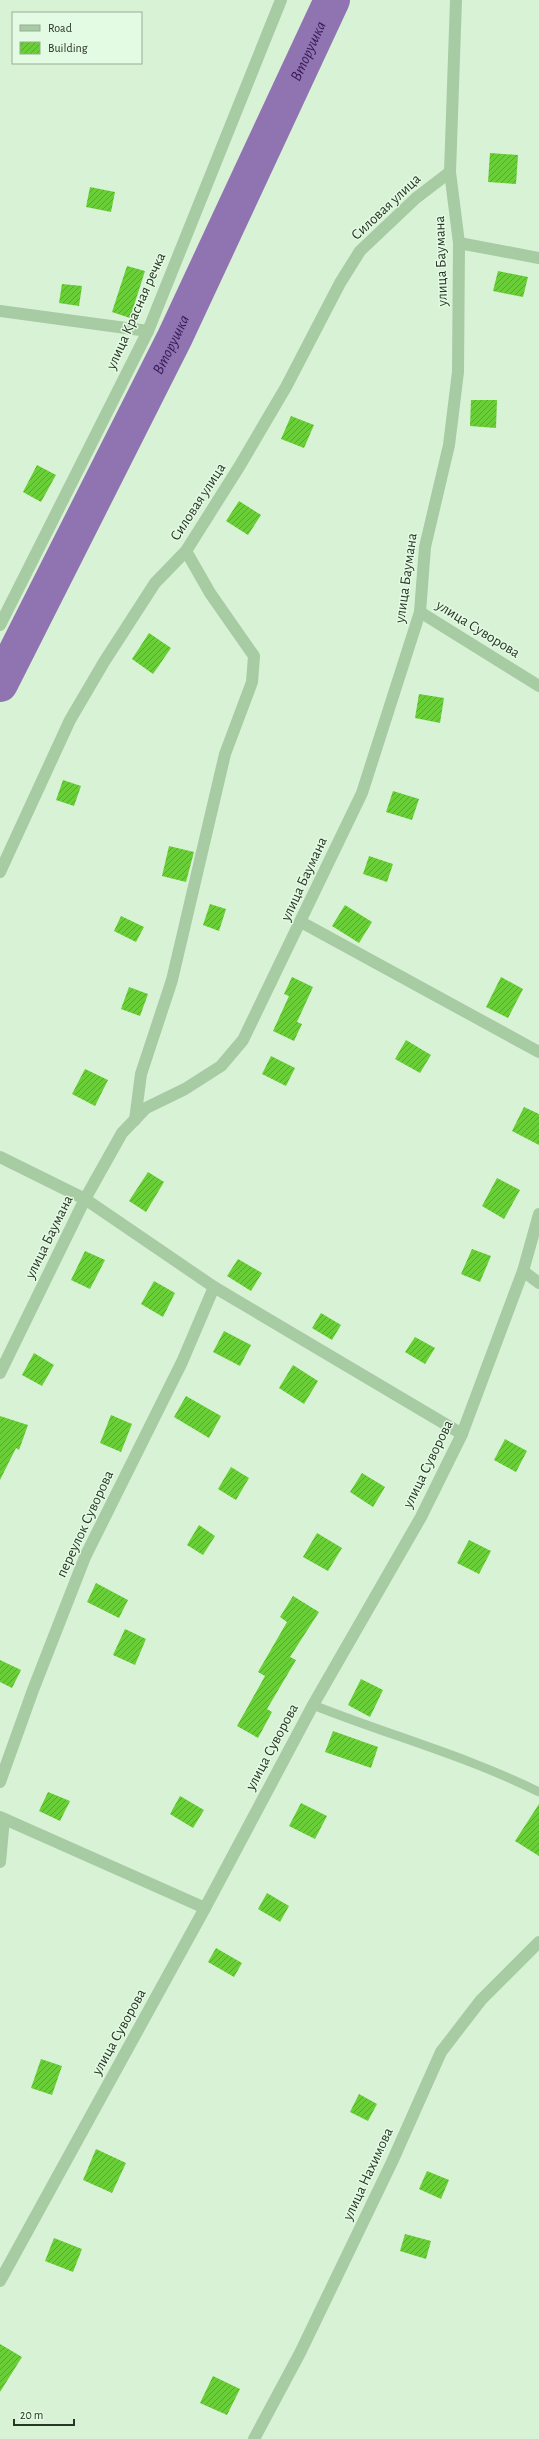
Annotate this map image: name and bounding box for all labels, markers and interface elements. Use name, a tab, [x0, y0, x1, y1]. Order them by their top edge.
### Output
legend	[12, 12, 142, 64]
water label: Вторушка	[287, 19, 329, 83]
text: Road	[48, 22, 72, 34]
text: Building	[48, 42, 88, 54]
street label: Силовая улица	[348, 171, 424, 243]
street label: улица Баумана	[432, 215, 450, 308]
street label: улица Красная речка	[103, 250, 169, 373]
water label: Вторушка	[150, 312, 192, 377]
street label: Силовая улица	[167, 460, 229, 543]
street label: улица Баумана	[392, 532, 420, 625]
street label: улица Суворова	[433, 597, 523, 661]
street label: улица Баумана	[278, 835, 330, 924]
street label: улица Баумана	[22, 1193, 76, 1282]
street label: улица Суворова	[400, 1418, 456, 1511]
street label: переулок Суворова	[54, 1468, 116, 1580]
street label: улица Суворова	[242, 1701, 301, 1794]
street label: улица Суворова	[89, 1986, 149, 2078]
street label: улица Нахимова	[340, 2125, 396, 2223]
scale bar	[14, 2401, 74, 2427]
text: 20 m	[20, 2409, 43, 2421]

